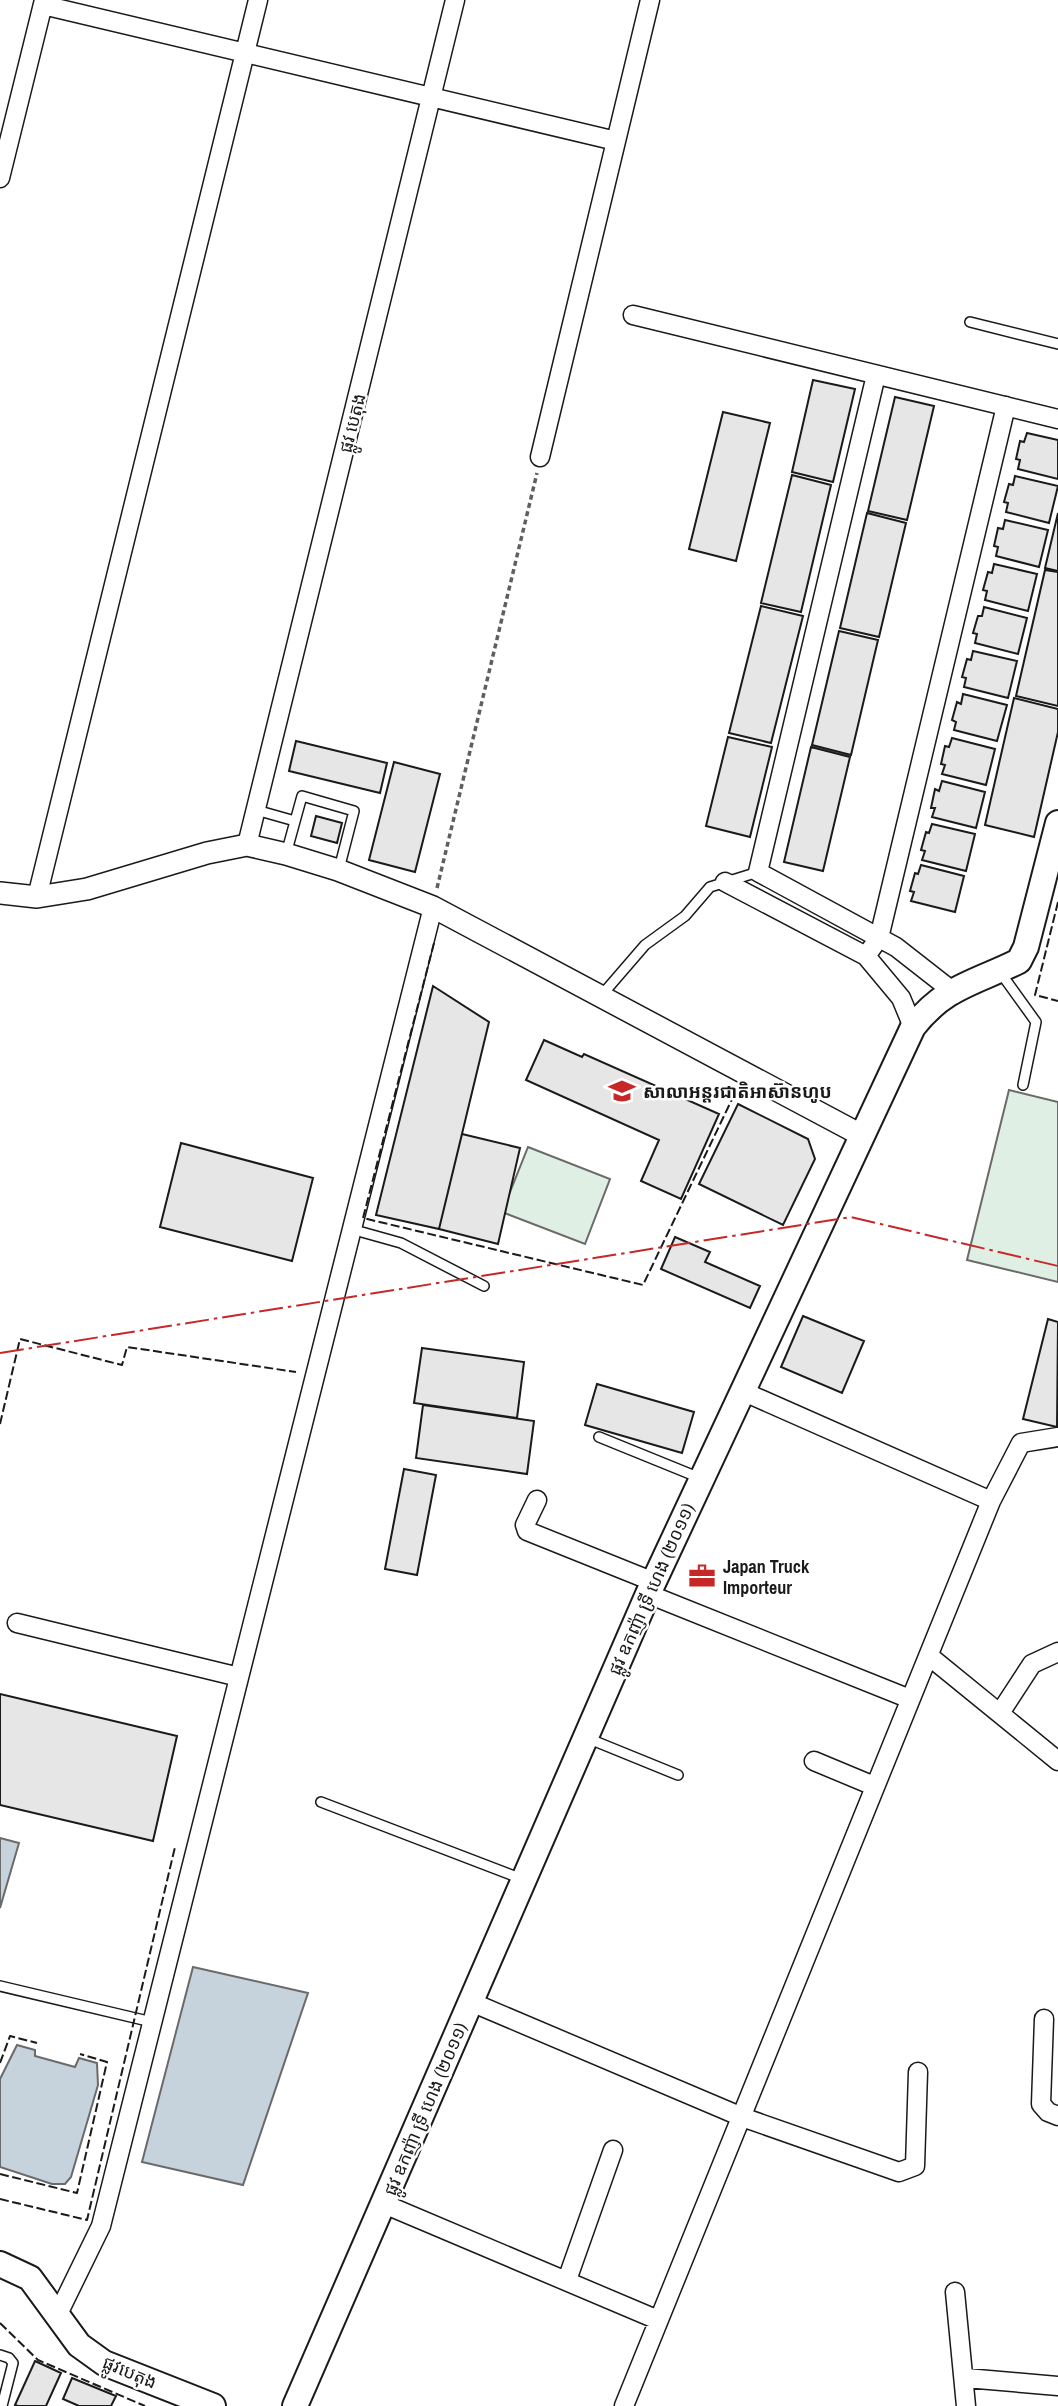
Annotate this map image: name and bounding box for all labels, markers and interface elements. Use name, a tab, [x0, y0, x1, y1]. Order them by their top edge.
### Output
street label: ផ្លូវ បេតុង	[333, 390, 376, 457]
school or university icon: សាលាអន្ដរជាតិអាស៊ានហូប	[607, 1076, 637, 1106]
place label: សាលាអន្ដរជាតិអាស៊ានហូប	[643, 1079, 832, 1104]
street label: ផ្លូវ ឧកញ៉ា ទ្រី ហេង (២០១១)	[602, 1499, 704, 1681]
place label: Japan Truck Importeur	[723, 1554, 810, 1600]
office icon: Japan Truck Importeur	[687, 1561, 717, 1591]
street label: ផ្លូវ ឧកញ៉ា ទ្រី ហេង (២០១១)	[377, 2019, 477, 2201]
street label: ផ្លូវបេតុង	[97, 2349, 161, 2399]

